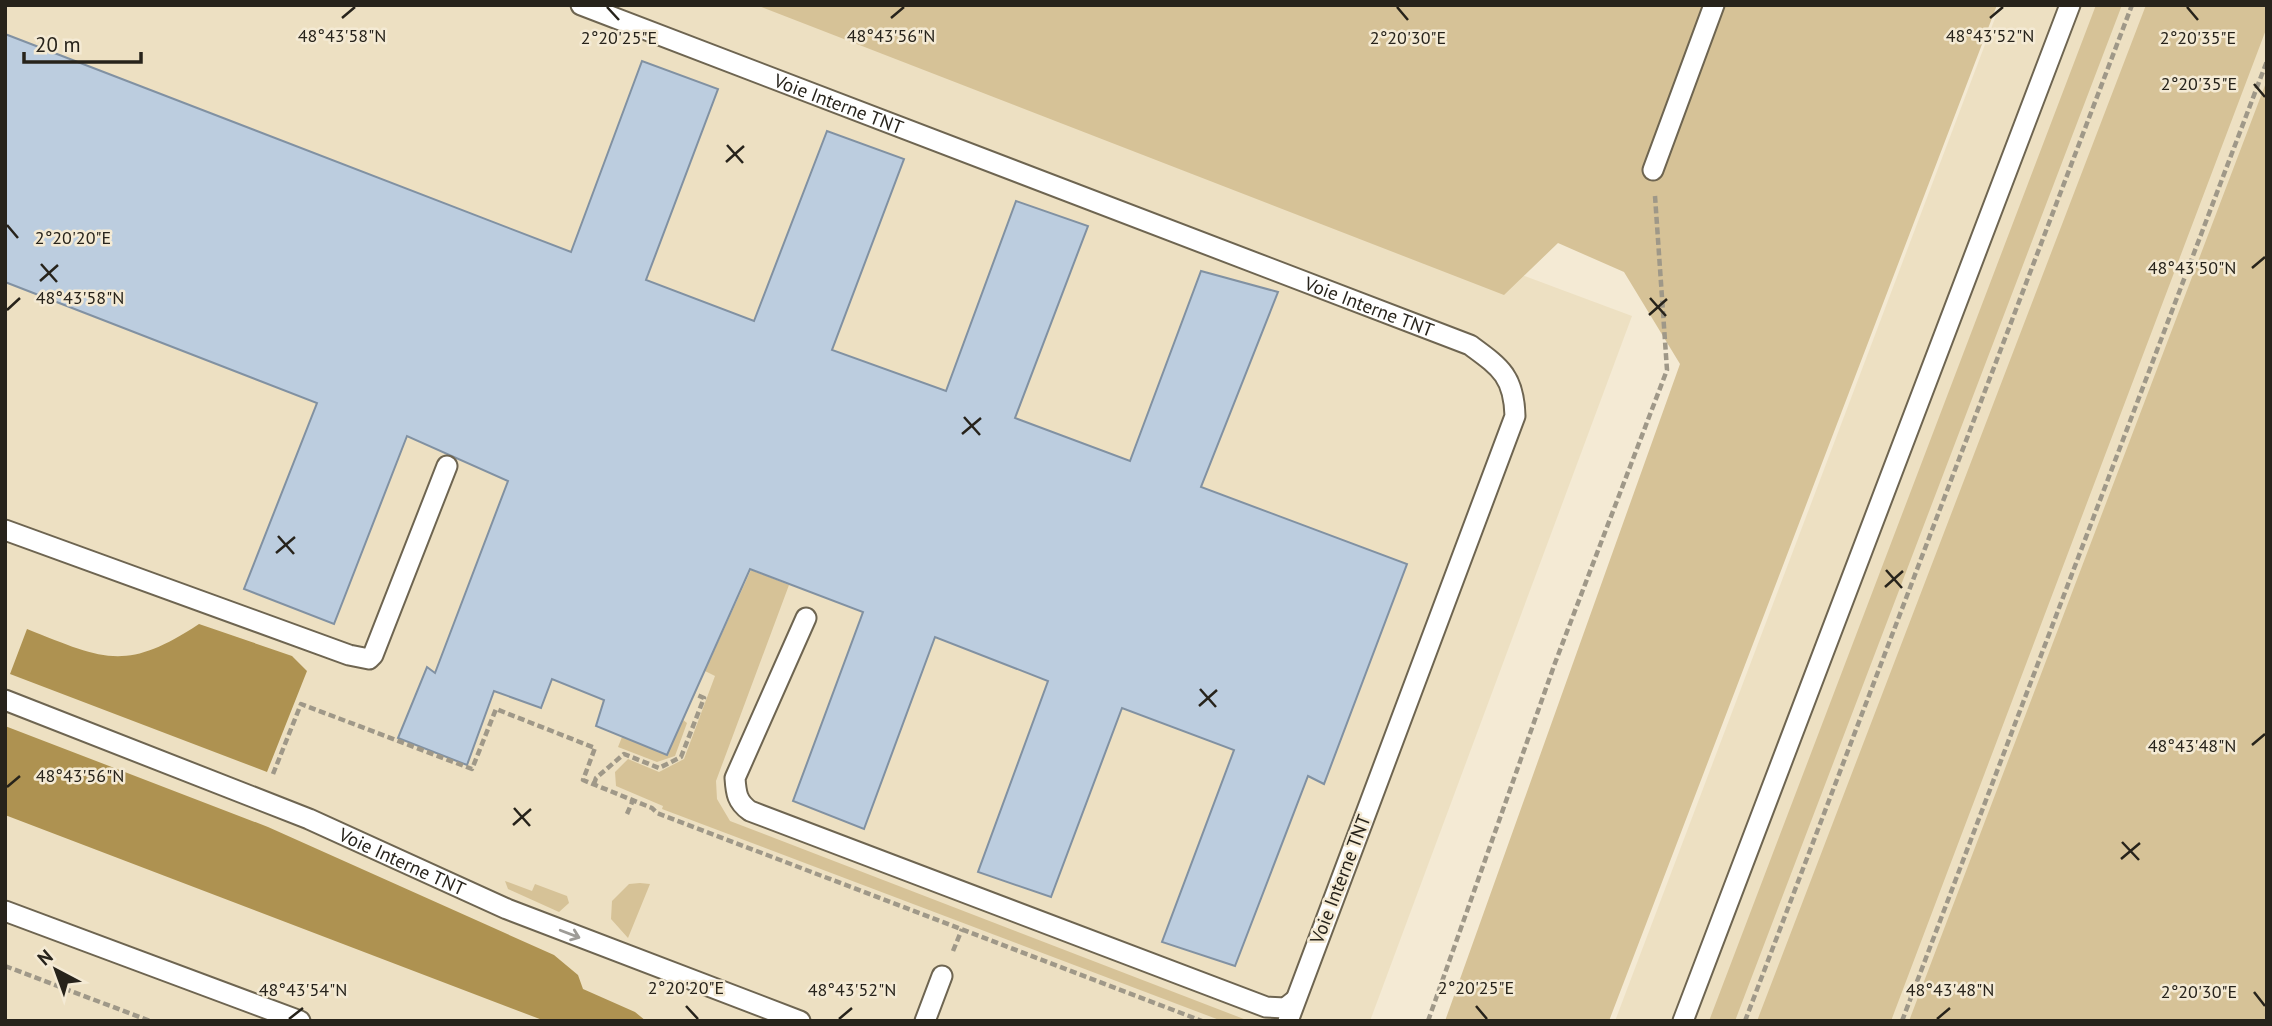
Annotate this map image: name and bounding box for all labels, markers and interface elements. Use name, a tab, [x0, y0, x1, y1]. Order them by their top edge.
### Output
scale bar	[24, 21, 142, 65]
text: 48°43'58"N	[298, 24, 386, 47]
text: 48°43'56"N	[847, 24, 935, 47]
text: 48°43'52"N	[1946, 24, 2034, 47]
text: 2°20'25"E	[581, 26, 657, 49]
text: 2°20'30"E	[1370, 26, 1446, 49]
text: 2°20'35"E	[2160, 26, 2236, 49]
text: 20 m	[35, 31, 81, 58]
street label: Voie Interne TNT	[770, 68, 907, 139]
text: 2°20'35"E	[2161, 72, 2237, 95]
text: 2°20'20"E	[35, 226, 111, 249]
text: 48°43'50"N	[2148, 256, 2236, 279]
street label: Voie Interne TNT	[1300, 271, 1438, 342]
text: 48°43'58"N	[36, 286, 124, 309]
text: 48°43'48"N	[2148, 734, 2236, 757]
text: 48°43'56"N	[36, 764, 124, 787]
street label: Voie Interne TNT	[1304, 811, 1376, 948]
street label: Voie Interne TNT	[334, 822, 470, 901]
one-way arrow	[559, 928, 581, 941]
north arrow	[21, 935, 91, 1005]
text: N	[32, 944, 57, 970]
text: 2°20'20"E	[648, 976, 724, 999]
text: 2°20'25"E	[1438, 976, 1514, 999]
text: 48°43'54"N	[259, 978, 347, 1001]
text: 48°43'52"N	[808, 978, 896, 1001]
text: 48°43'48"N	[1906, 978, 1994, 1001]
text: 2°20'30"E	[2161, 980, 2237, 1003]

